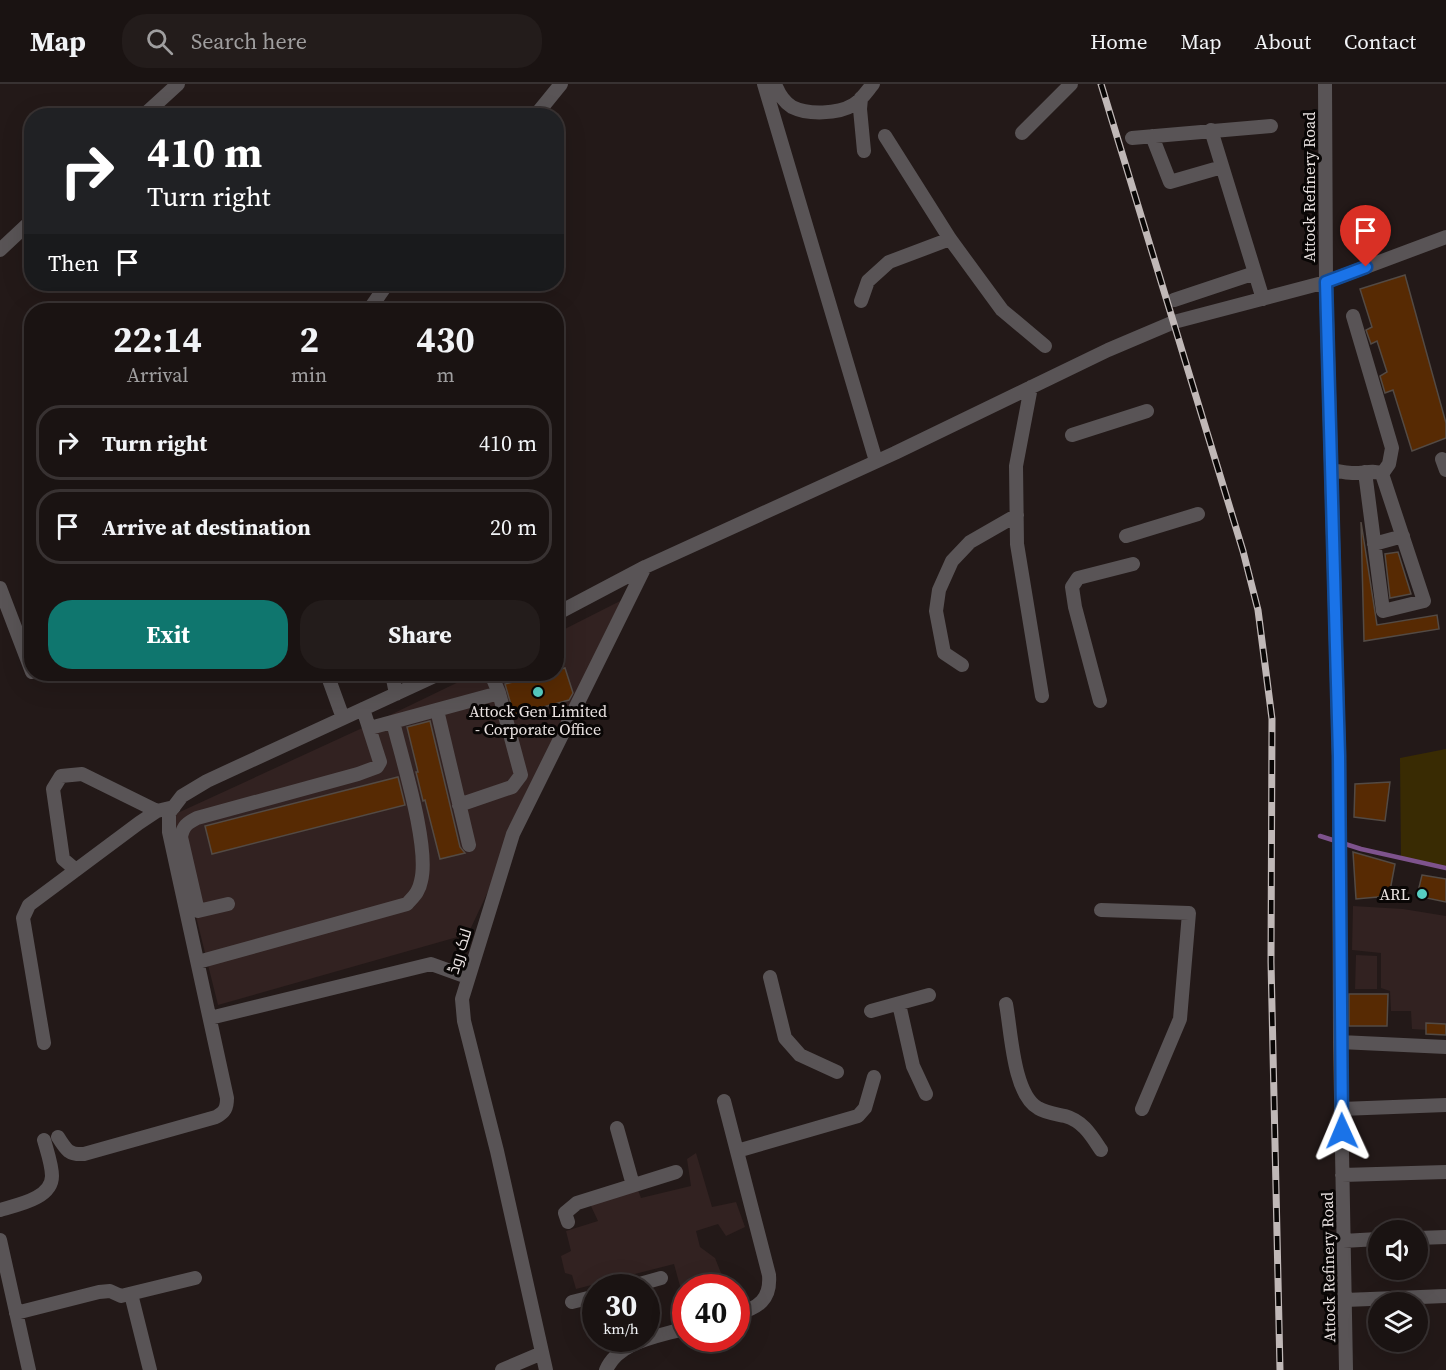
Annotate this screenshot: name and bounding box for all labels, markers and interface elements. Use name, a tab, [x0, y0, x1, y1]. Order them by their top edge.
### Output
search box	[122, 14, 542, 68]
text: Map	[30, 22, 86, 60]
icon: search	[143, 25, 176, 58]
text: Search here	[191, 26, 307, 56]
text: Home	[1090, 27, 1148, 56]
text: Map	[1181, 27, 1222, 56]
text: About	[1255, 27, 1311, 56]
text: Contact	[1344, 27, 1416, 56]
street label: Attock Refinery Road	[1298, 112, 1320, 262]
text: 410 m	[147, 123, 262, 181]
icon: right	[48, 132, 126, 210]
text: Turn right	[147, 178, 271, 215]
pin	[1340, 205, 1391, 267]
icon: arrive	[1349, 214, 1382, 247]
icon: arrive	[111, 246, 144, 279]
text: Then	[48, 248, 99, 278]
text: 22:14	[113, 315, 202, 364]
text: 2	[299, 315, 319, 364]
text: 430	[416, 315, 475, 364]
text: Arrival	[127, 361, 188, 389]
text: min	[291, 361, 327, 389]
text: m	[437, 361, 455, 389]
icon: right	[51, 426, 84, 459]
text: Turn right	[102, 428, 207, 458]
text: 410 m	[479, 428, 537, 458]
icon: arrive	[51, 510, 84, 543]
text: Arrive at destination	[102, 512, 311, 542]
text: 20 m	[490, 512, 537, 542]
button: Exit	[48, 600, 288, 669]
button: Share	[300, 600, 540, 669]
marker: Attock Gen Limited - Corporate Office	[531, 685, 545, 699]
place label: Attock Gen Limited - Corporate Office	[469, 700, 607, 740]
place label: ARL	[1380, 883, 1410, 905]
marker: ARL	[1415, 887, 1429, 901]
street label: لنک روڈ	[442, 926, 476, 976]
position arrow	[1310, 1099, 1374, 1163]
street label: Attock Refinery Road	[1316, 1191, 1340, 1343]
map controls	[1368, 1220, 1428, 1352]
button: sound	[1368, 1220, 1428, 1280]
speed limit sign: 40	[672, 1274, 750, 1352]
text: 30	[605, 1285, 637, 1326]
button: layers	[1368, 1292, 1428, 1352]
text: km/h	[603, 1318, 639, 1339]

